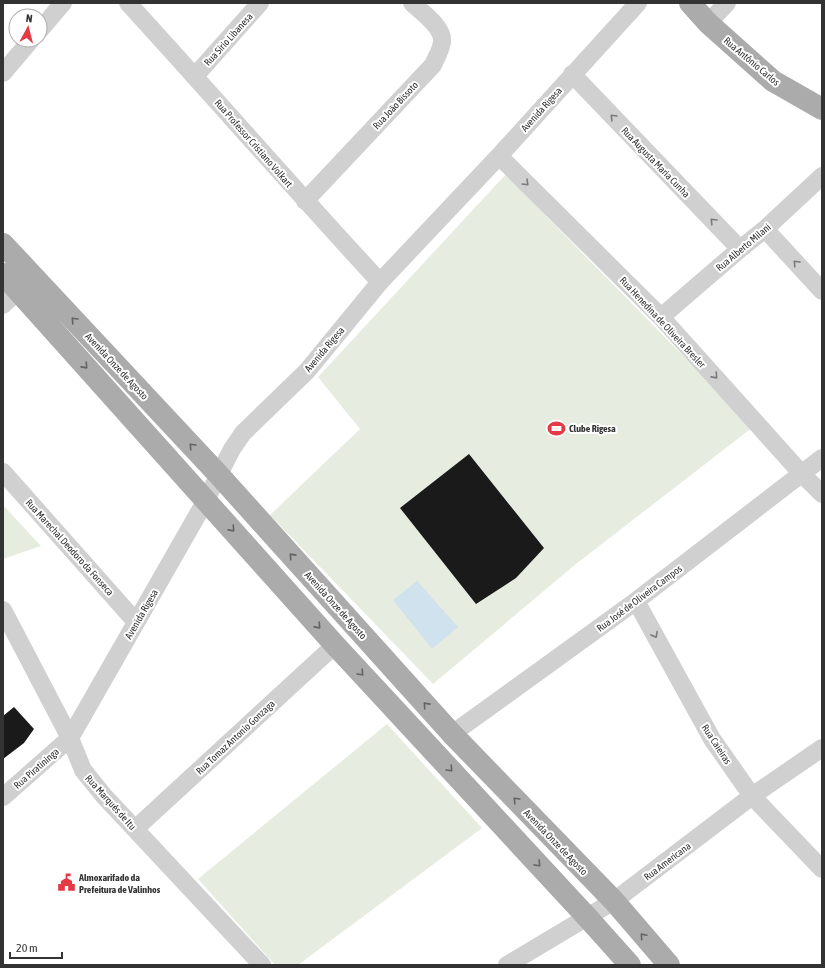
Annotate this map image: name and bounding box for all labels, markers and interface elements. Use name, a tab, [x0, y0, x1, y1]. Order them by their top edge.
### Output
north arrow	[8, 8, 48, 48]
street label: Rua Sírio Libanesa	[202, 11, 255, 68]
text: N	[25, 12, 33, 24]
street label: Rua Antônio Carlos	[722, 35, 782, 88]
street label: Rua João Bissoto	[371, 79, 420, 131]
street label: Avenida Rigesa	[519, 85, 564, 134]
street label: Rua Professor Cristiano Volkart	[213, 97, 295, 189]
one-way arrow	[610, 114, 618, 122]
street label: Rua Augusta Maria Cunha	[619, 125, 692, 200]
one-way arrow	[521, 178, 529, 186]
one-way arrow	[710, 218, 717, 226]
street label: Rua Alberto Milani	[714, 221, 773, 273]
one-way arrow	[793, 260, 800, 268]
street label: Rua Henedina de Oliveira Bresler	[618, 275, 708, 371]
one-way arrow	[72, 317, 79, 325]
street label: Avenida Rigesa	[302, 324, 347, 374]
street label: Avenida Onze de Agosto	[83, 331, 150, 402]
one-way arrow	[80, 361, 87, 368]
one-way arrow	[710, 372, 717, 379]
sports icon: Clube Rigesa	[546, 418, 566, 438]
place label: Clube Rigesa	[569, 423, 616, 434]
one-way arrow	[189, 443, 197, 451]
street label: Rua Marechal Deodoro da Fonseca	[24, 497, 116, 598]
one-way arrow	[227, 524, 235, 532]
one-way arrow	[290, 554, 297, 561]
street label: Rua José de Oliveira Campos	[595, 563, 684, 634]
street label: Avenida Onze de Agosto	[302, 569, 369, 641]
street label: Avenida Rigesa	[123, 587, 160, 641]
one-way arrow	[314, 621, 321, 629]
one-way arrow	[650, 631, 658, 639]
one-way arrow	[357, 668, 364, 676]
street label: Rua Tomaz Antonio Gonzaga	[194, 698, 277, 777]
one-way arrow	[424, 702, 431, 710]
street label: Rua Caieiras	[700, 722, 734, 767]
street label: Rua Piratininga	[12, 746, 61, 791]
one-way arrow	[445, 764, 452, 772]
street label: Rua Marquês de Itu	[83, 773, 138, 832]
one-way arrow	[513, 797, 521, 805]
street label: Avenida Onze de Agosto	[522, 807, 590, 878]
street label: Rua Americana	[642, 840, 693, 883]
one-way arrow	[533, 859, 541, 867]
place label: Almoxarifado da Prefeitura de Valinhos	[78, 872, 161, 895]
public building icon: Almoxarifado da Prefeitura de Valinhos	[56, 873, 76, 893]
one-way arrow	[641, 933, 648, 940]
scale bar	[10, 934, 62, 960]
text: 20 m	[16, 941, 38, 955]

